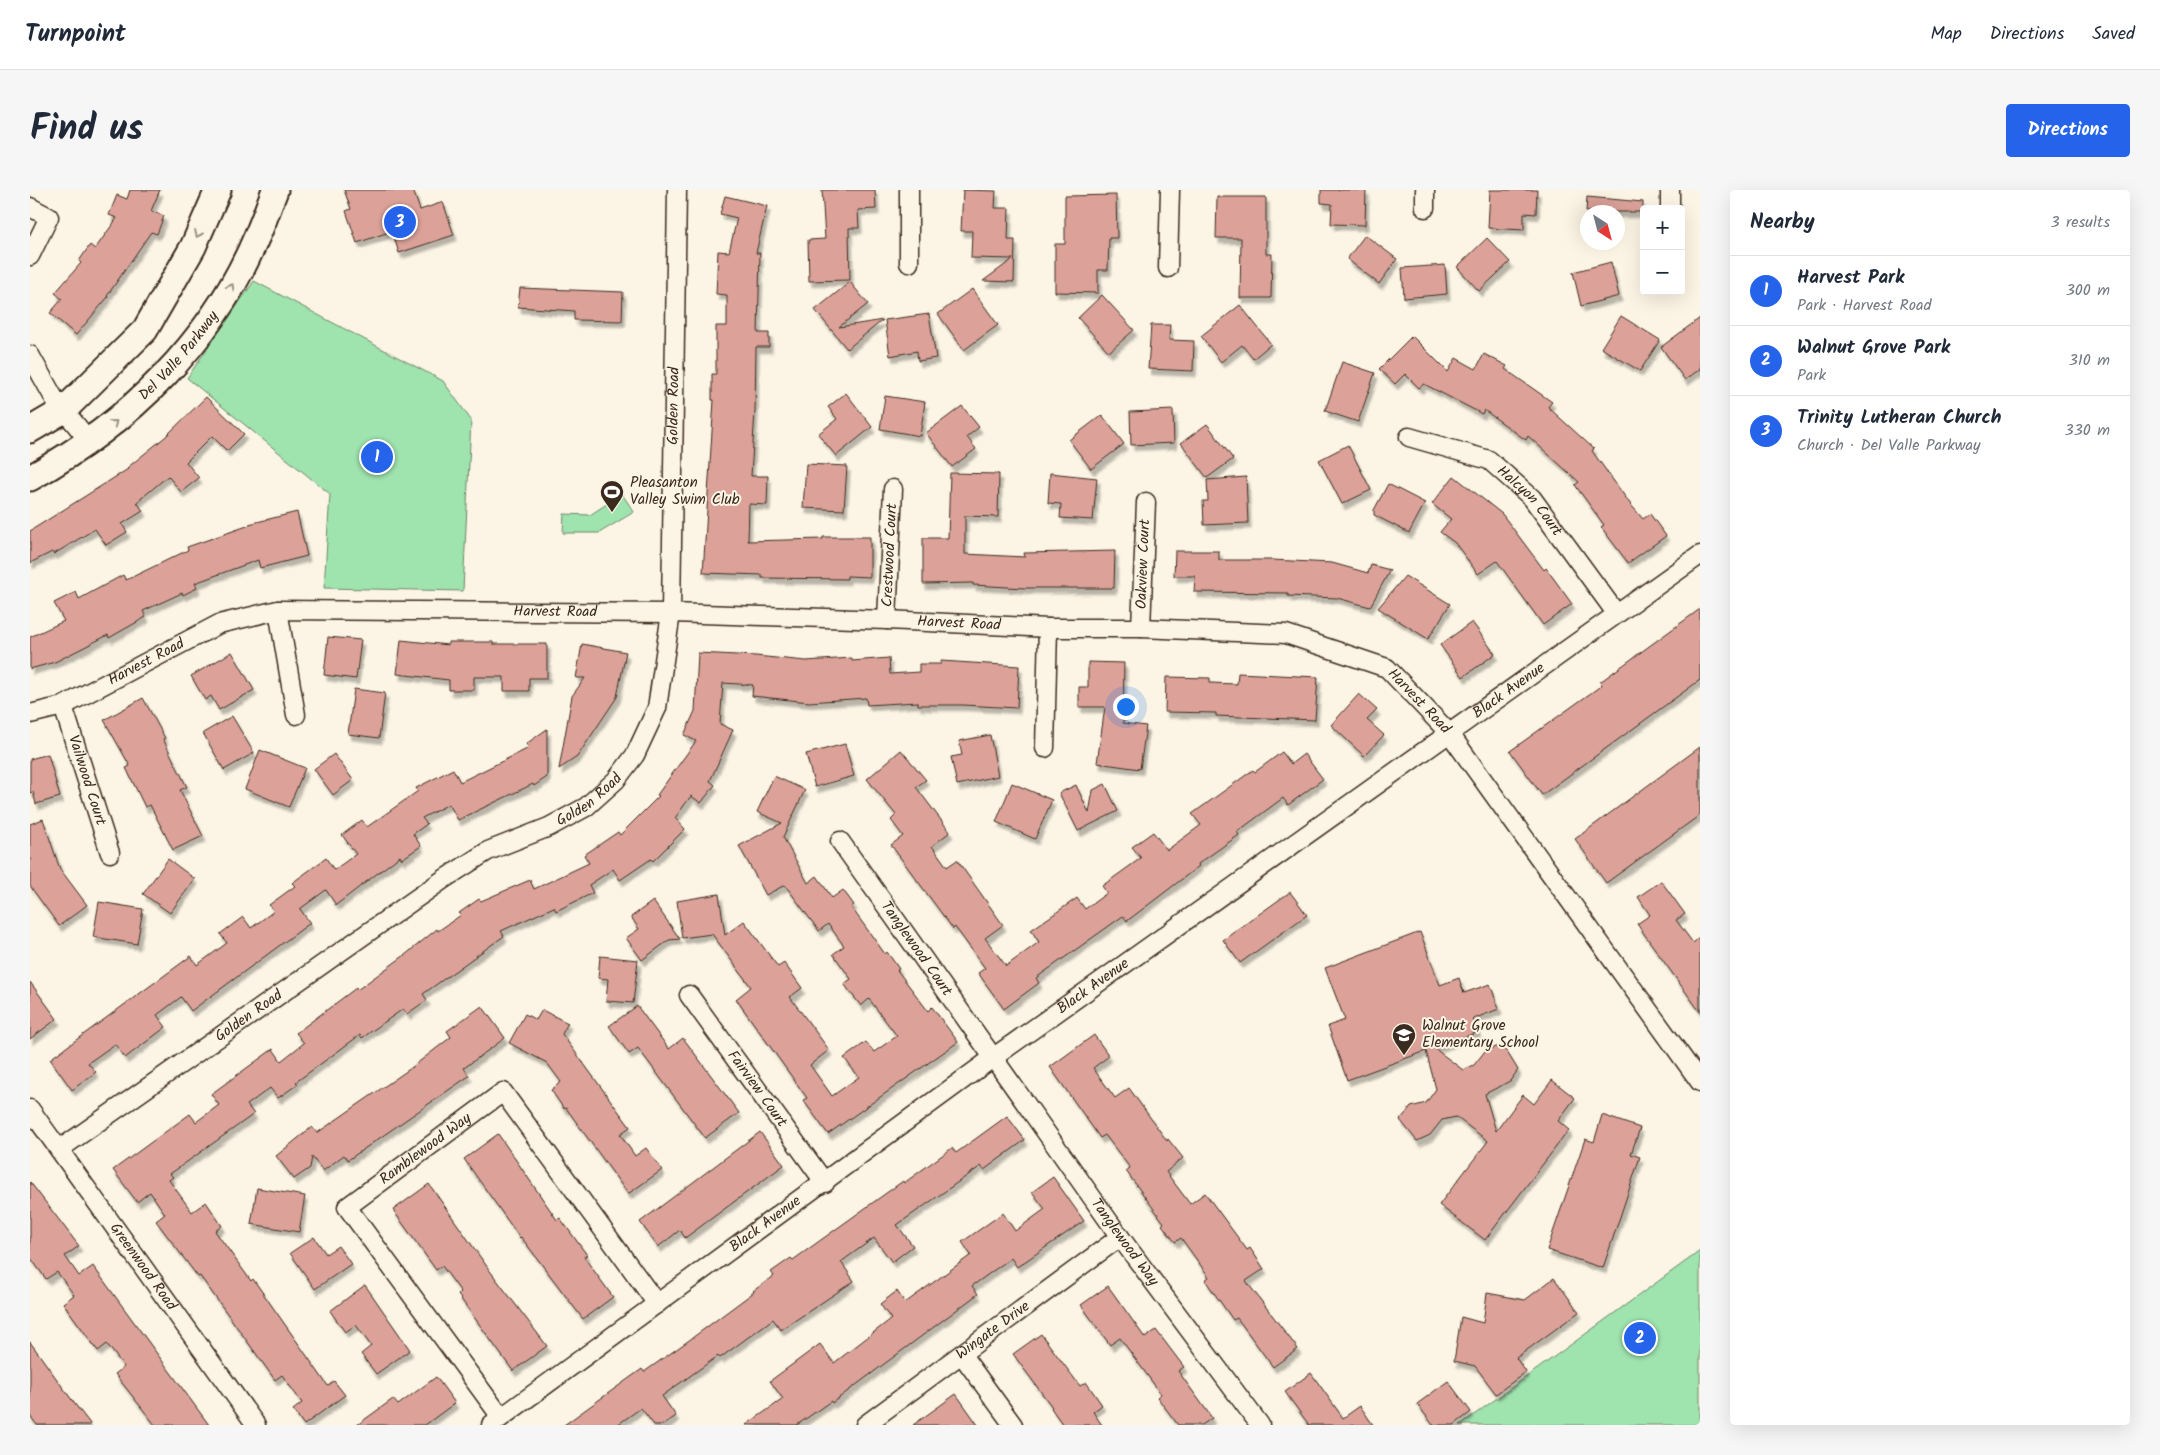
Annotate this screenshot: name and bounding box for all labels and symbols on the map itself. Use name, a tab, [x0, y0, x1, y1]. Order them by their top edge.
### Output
pin: 3	[384, 203, 416, 241]
north arrow	[1580, 205, 1625, 250]
one-way arrow	[194, 229, 205, 238]
one-way arrow	[225, 283, 235, 292]
street label: Del Valle Parkway	[133, 305, 226, 407]
street label: Golden Road	[661, 366, 686, 445]
one-way arrow	[108, 420, 117, 428]
pin: 1	[361, 438, 393, 476]
street label: Halcyon Court	[1491, 460, 1568, 542]
place label: Pleasanton Valley Swim Club	[630, 471, 740, 512]
sports icon: Pleasanton Valley Swim Club	[599, 479, 625, 513]
street label: Crestwood Court	[876, 502, 904, 608]
street label: Oakview Court	[1130, 518, 1157, 609]
street label: Harvest Road	[513, 600, 598, 624]
street label: Harvest Road	[917, 610, 1002, 638]
street label: Harvest Road	[104, 632, 189, 692]
street label: Black Avenue	[1468, 657, 1550, 725]
street label: Harvest Road	[1381, 663, 1457, 740]
your location	[1113, 694, 1139, 720]
street label: Vailwood Court	[61, 732, 112, 829]
street label: Golden Road	[552, 768, 629, 833]
street label: Tanglewood Court	[874, 896, 958, 1001]
street label: Black Avenue	[1052, 952, 1135, 1021]
street label: Golden Road	[210, 984, 288, 1048]
place label: Walnut Grove Elementary School	[1422, 1014, 1539, 1055]
school or university icon: Walnut Grove Elementary School	[1391, 1022, 1417, 1056]
street label: Fairview Court	[721, 1045, 793, 1133]
street label: Ramblewood Way	[374, 1106, 477, 1191]
street label: Black Avenue	[724, 1190, 807, 1259]
street label: Tanglewood Way	[1084, 1193, 1165, 1292]
street label: Greenwood Road	[103, 1218, 183, 1316]
street label: Wingate Drive	[951, 1295, 1035, 1366]
pin: 2	[1624, 1319, 1656, 1357]

